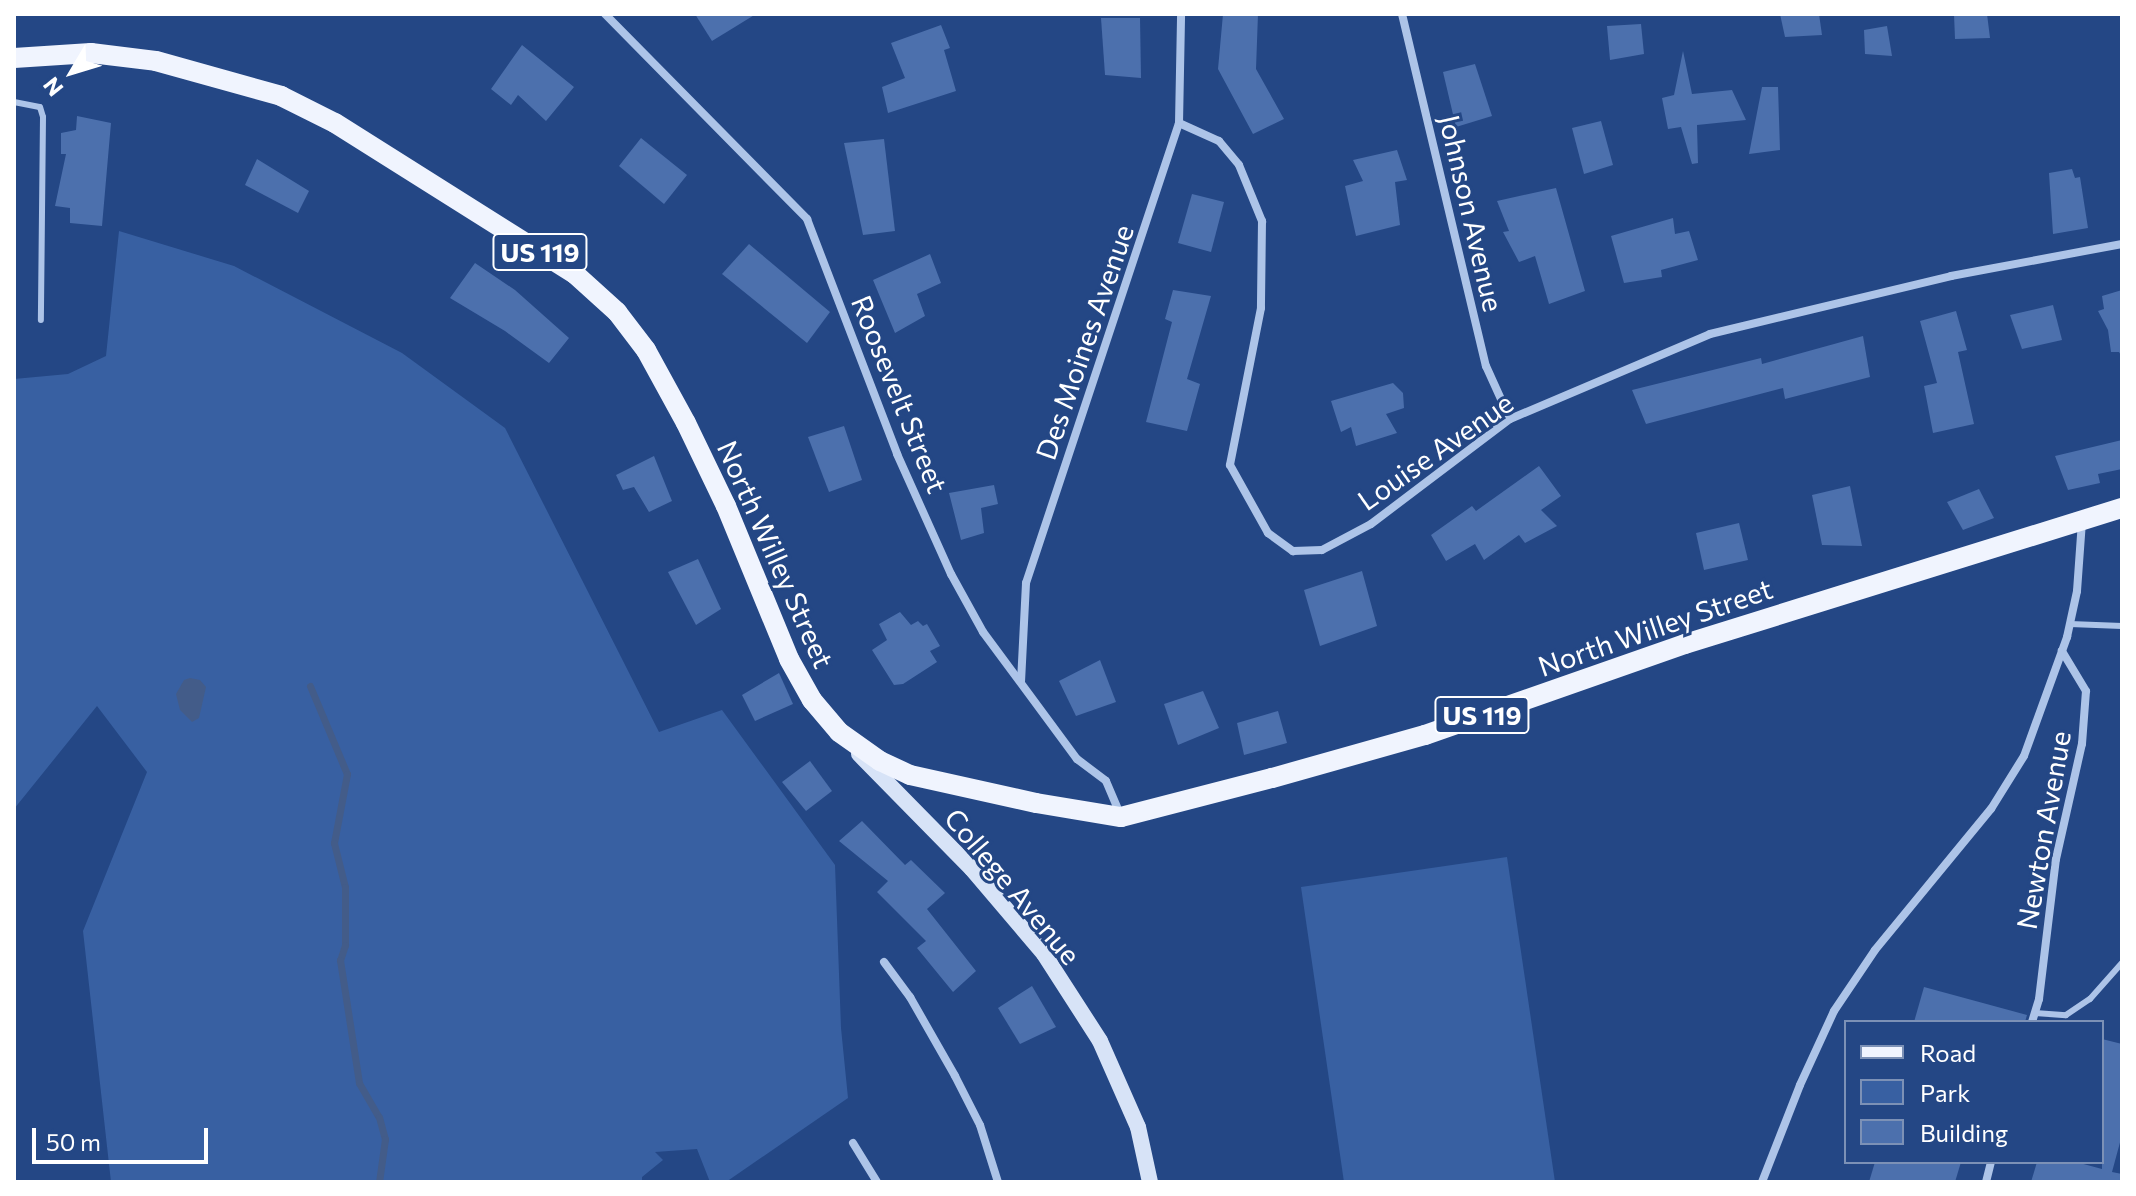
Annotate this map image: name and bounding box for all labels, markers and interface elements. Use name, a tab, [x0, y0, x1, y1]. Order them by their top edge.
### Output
north arrow	[32, 32, 112, 112]
text: N	[37, 72, 68, 102]
street label: Johnson Avenue	[1433, 111, 1511, 315]
street label: Des Moines Avenue	[1028, 220, 1140, 464]
road number: US 119	[492, 230, 588, 274]
street label: Roosevelt Street	[845, 290, 955, 498]
street label: Louise Avenue	[1351, 385, 1519, 517]
street label: North Willey Street	[711, 435, 841, 673]
street label: North Willey Street	[1534, 571, 1776, 683]
road number: US 119	[1434, 693, 1530, 737]
street label: Newton Avenue	[2009, 728, 2077, 932]
street label: College Avenue	[938, 801, 1088, 971]
legend	[1844, 1020, 2104, 1164]
text: Road	[1920, 1038, 1976, 1067]
text: Park	[1920, 1078, 1970, 1107]
scale bar	[36, 1112, 212, 1162]
text: Building	[1920, 1118, 2008, 1147]
text: 50 m	[46, 1127, 101, 1156]

